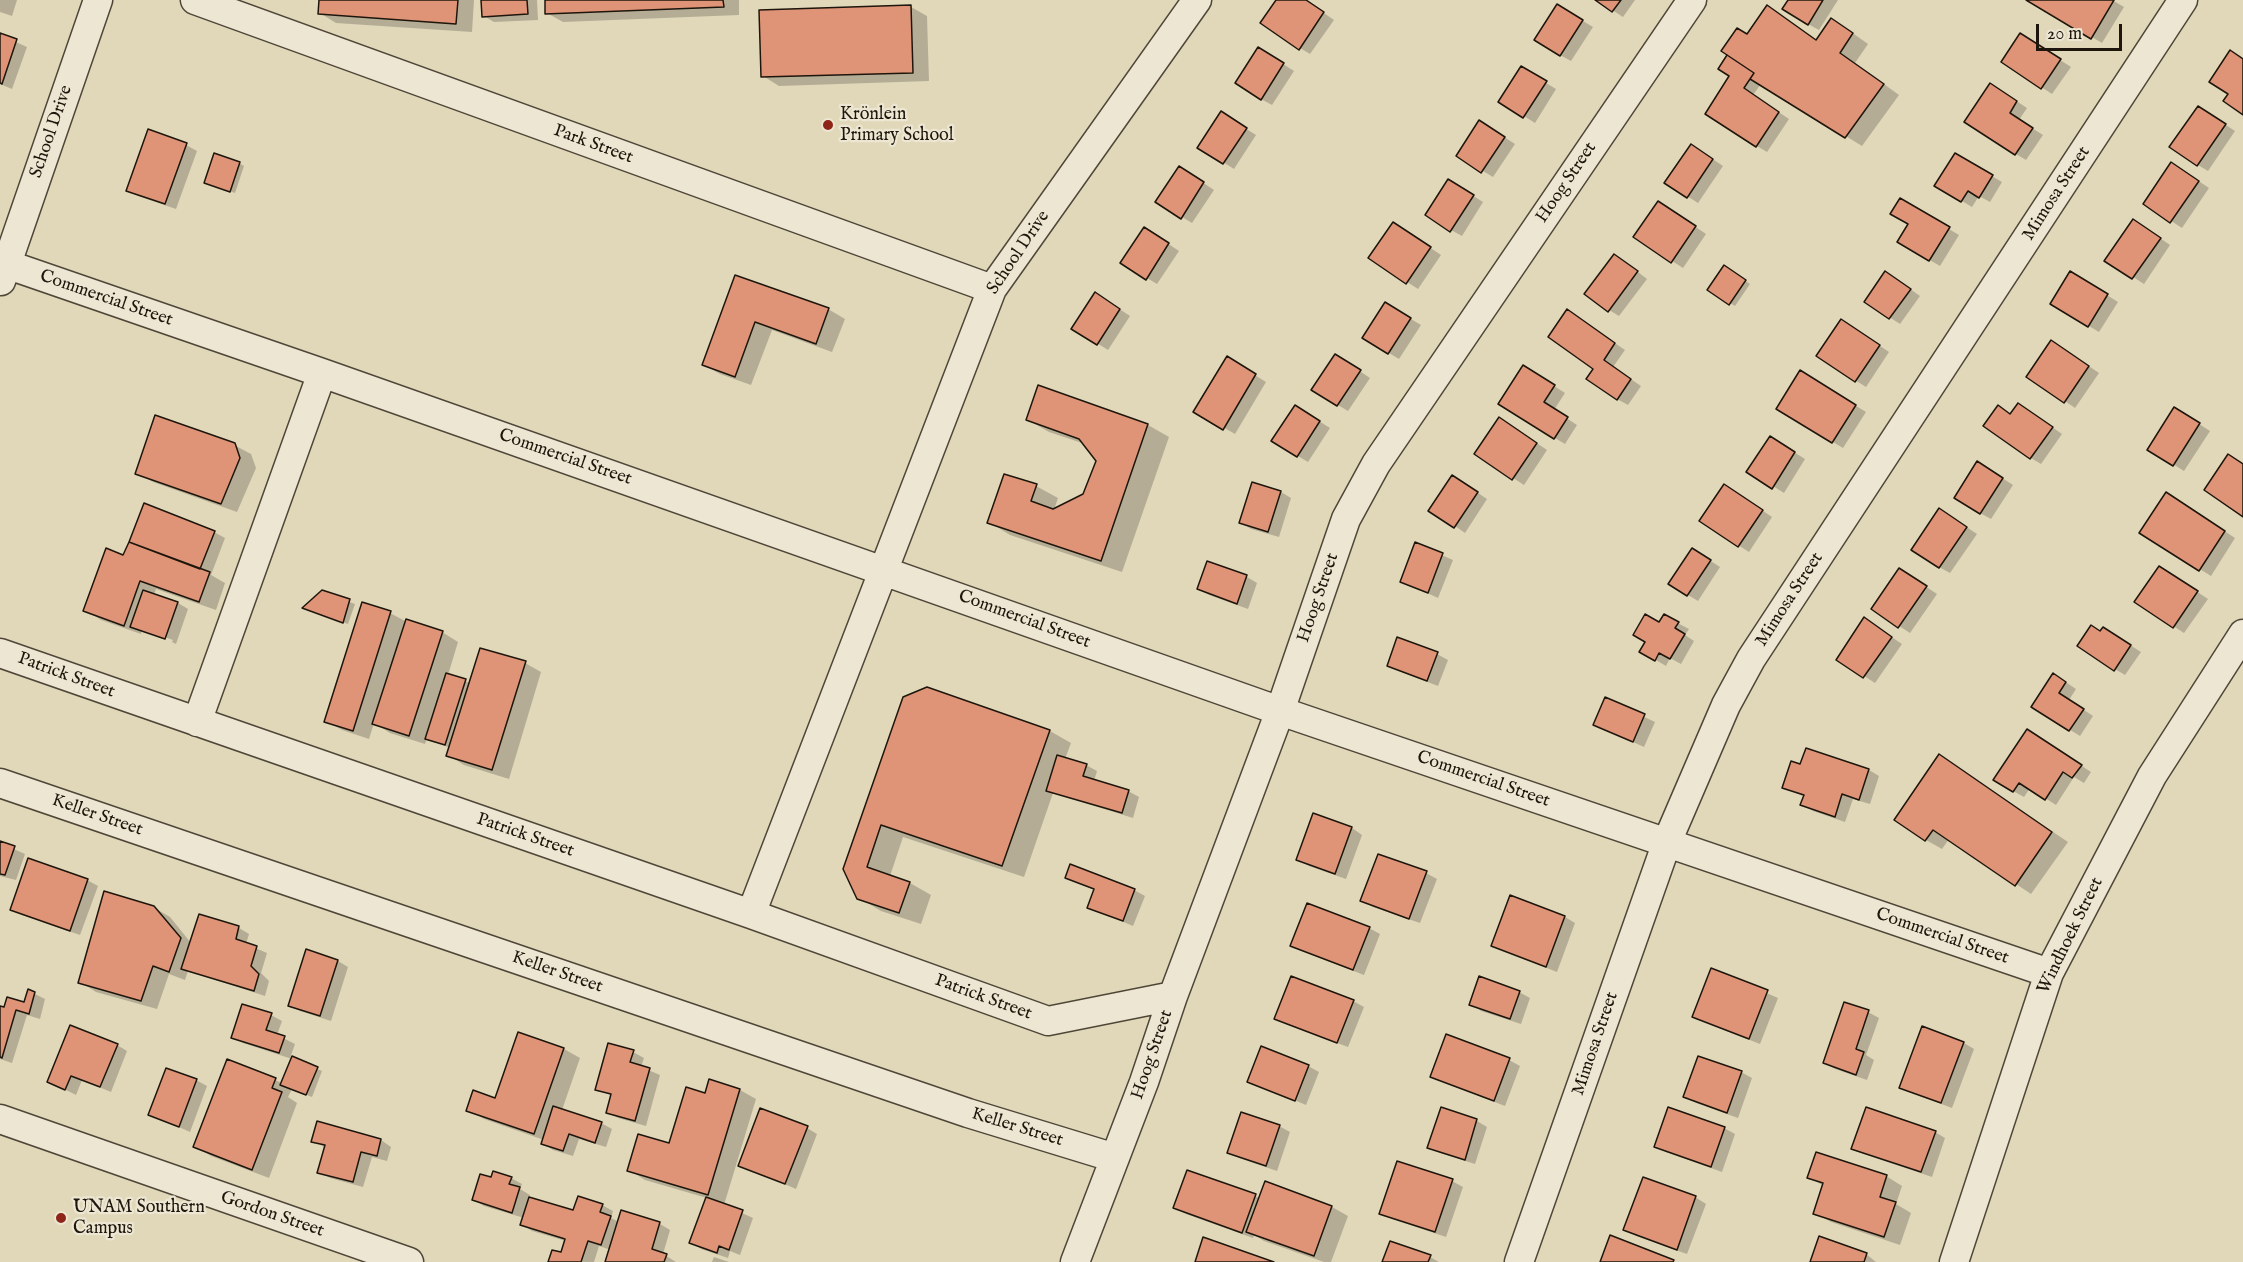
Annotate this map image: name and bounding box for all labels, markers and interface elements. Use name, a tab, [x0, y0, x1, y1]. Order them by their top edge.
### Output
scale bar	[2039, 12, 2124, 50]
text: 20 m	[2047, 23, 2082, 46]
street label: School Drive	[26, 83, 78, 181]
place label: Krönlein Primary School	[840, 104, 954, 146]
marker: Krönlein Primary School	[821, 118, 835, 132]
street label: Park Street	[550, 121, 636, 169]
street label: Hoog Street	[1532, 138, 1602, 228]
street label: Mimosa Street	[2019, 143, 2095, 245]
street label: School Drive	[983, 207, 1055, 299]
street label: Commercial Street	[37, 266, 175, 332]
street label: Commercial Street	[496, 425, 634, 491]
street label: Mimosa Street	[1752, 549, 1828, 651]
street label: Hoog Street	[1294, 551, 1344, 645]
street label: Commercial Street	[955, 586, 1093, 654]
street label: Patrick Street	[15, 648, 117, 704]
street label: Commercial Street	[1414, 747, 1552, 813]
street label: Keller Street	[49, 790, 145, 842]
street label: Patrick Street	[473, 809, 577, 863]
street label: Windhoek Street	[2033, 874, 2109, 998]
street label: Commercial Street	[1873, 904, 2011, 970]
street label: Keller Street	[509, 947, 605, 999]
street label: Patrick Street	[932, 970, 1034, 1026]
street label: Mimosa Street	[1568, 989, 1624, 1099]
street label: Hoog Street	[1128, 1008, 1178, 1102]
street label: Keller Street	[969, 1104, 1065, 1152]
street label: Gordon Street	[217, 1187, 327, 1243]
place label: UNAM Southern Campus	[73, 1197, 205, 1240]
marker: UNAM Southern Campus	[54, 1211, 68, 1225]

